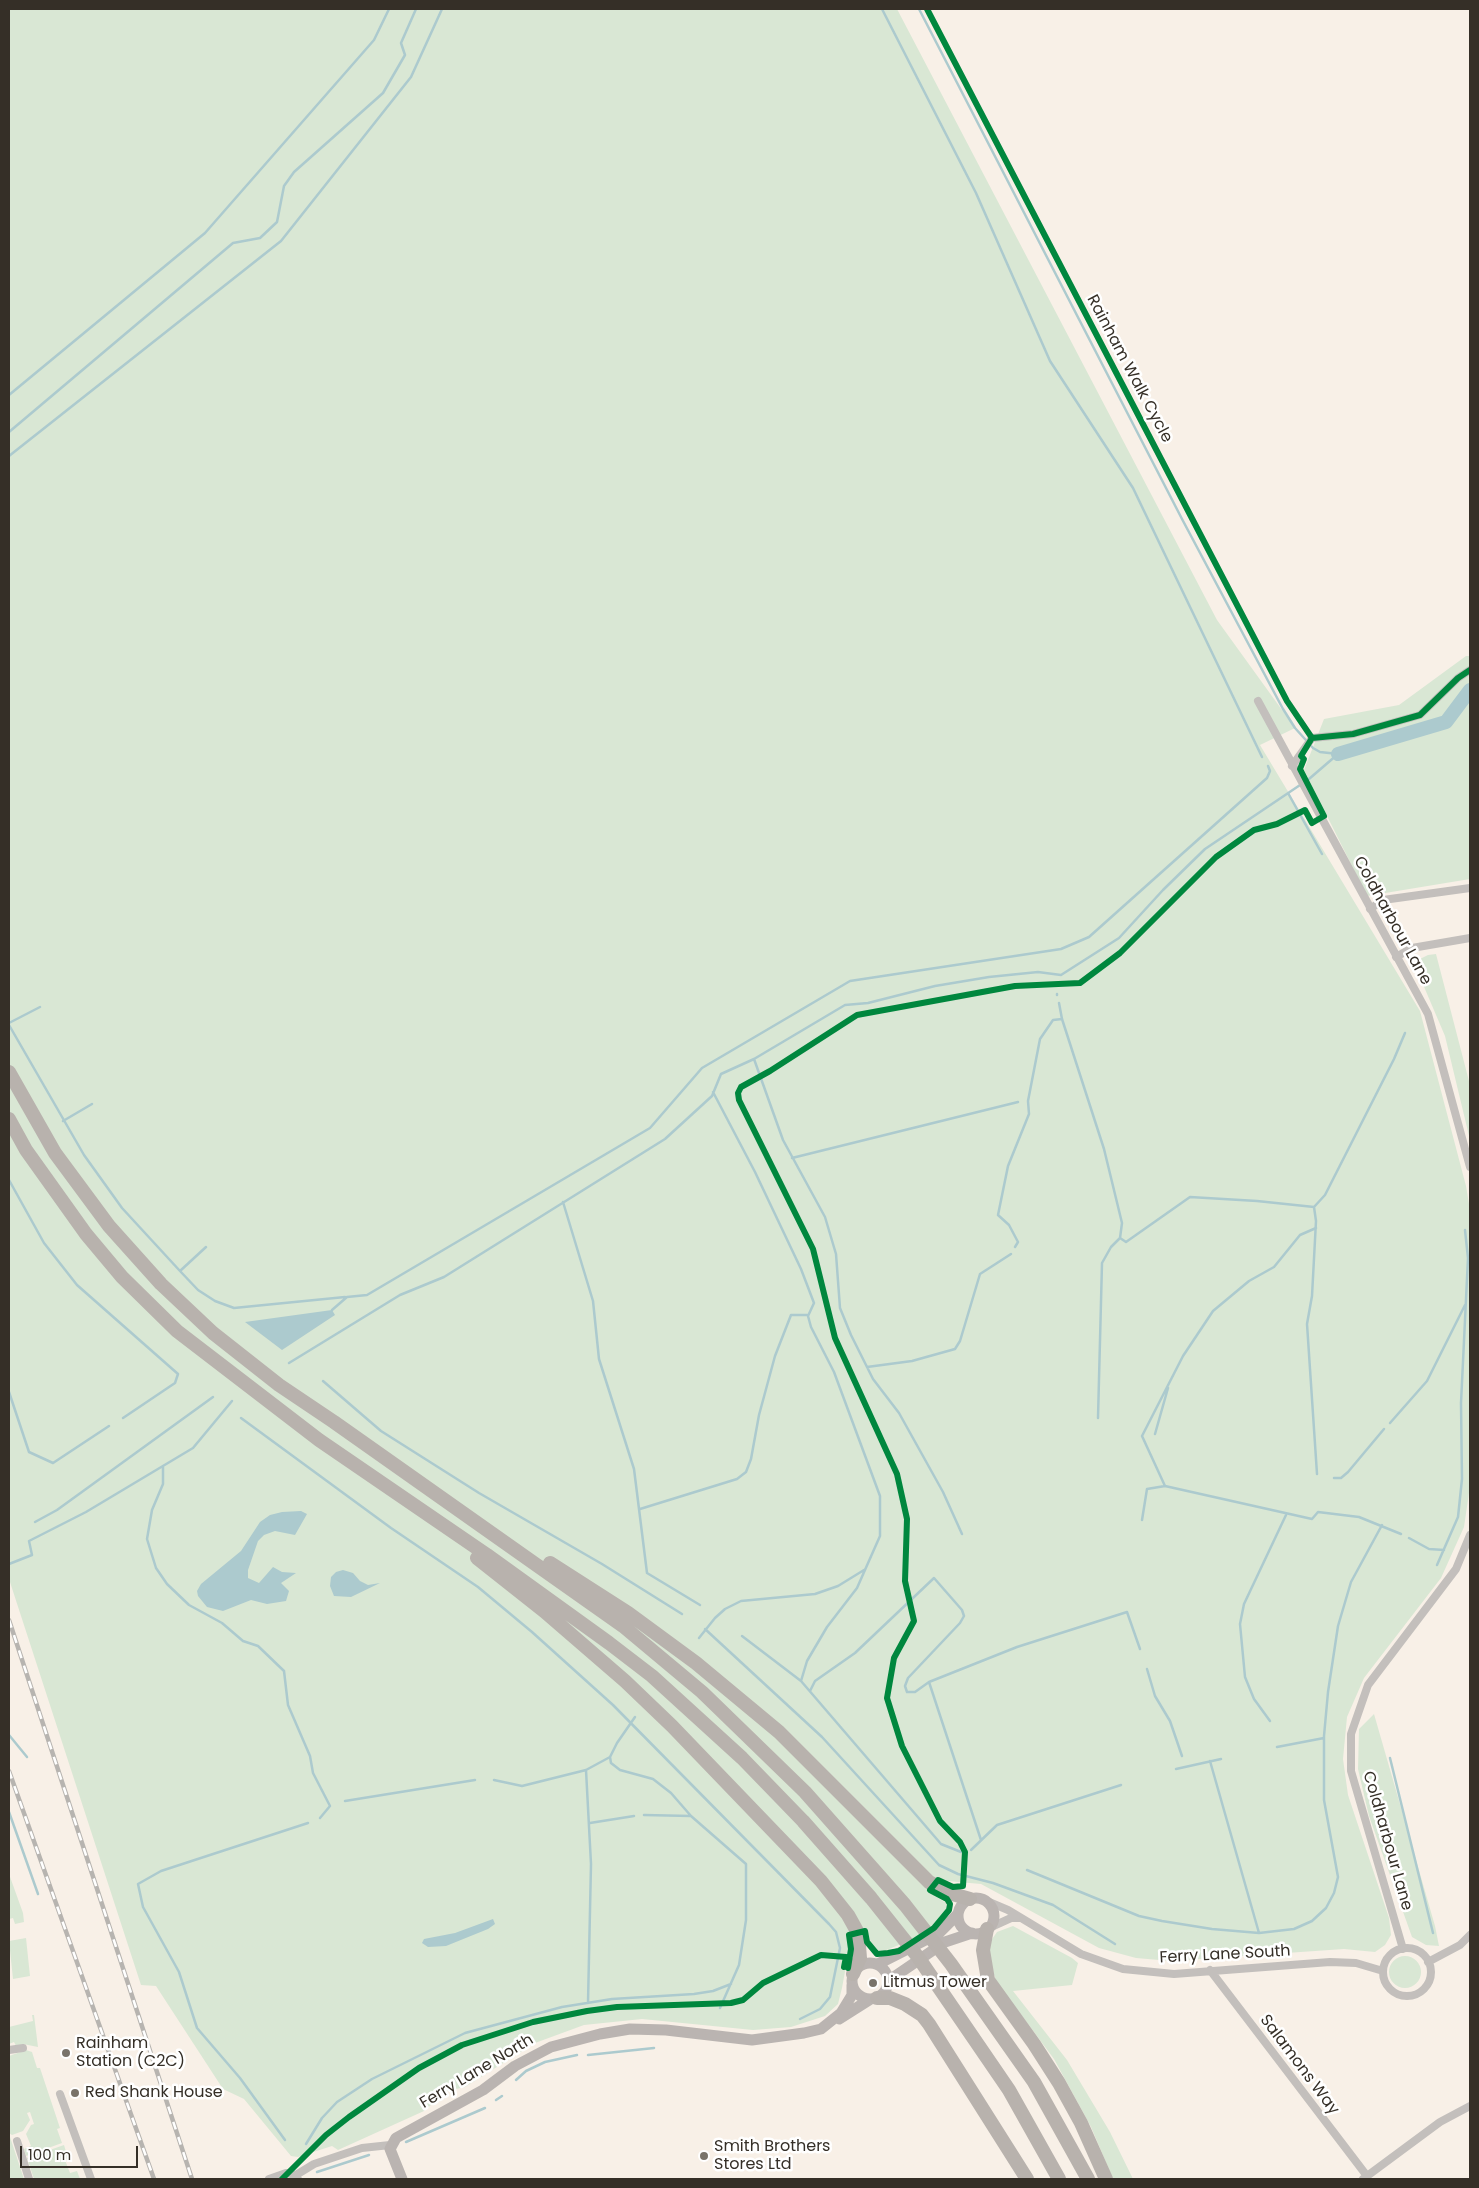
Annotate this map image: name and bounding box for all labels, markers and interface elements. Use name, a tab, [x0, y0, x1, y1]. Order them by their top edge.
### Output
street label: Rainham Walk Cycle	[1082, 292, 1176, 446]
street label: Coldharbour Lane	[1349, 853, 1435, 989]
street label: Coldharbour Lane	[1358, 1769, 1416, 1913]
street label: Ferry Lane South	[1159, 1942, 1291, 1968]
place label: Litmus Tower	[883, 1973, 987, 1993]
marker: Litmus Tower	[867, 1977, 879, 1989]
street label: Salamons Way	[1255, 2011, 1343, 2119]
street label: Ferry Lane North	[417, 2031, 537, 2113]
place label: Rainham Station (C2C)	[76, 2034, 185, 2072]
marker: Rainham Station (C2C)	[60, 2047, 72, 2059]
place label: Red Shank House	[85, 2083, 223, 2103]
marker: Red Shank House	[69, 2087, 81, 2099]
scale bar	[22, 2136, 140, 2168]
place label: Smith Brothers Stores Ltd	[714, 2137, 830, 2175]
text: 100 m	[28, 2144, 71, 2165]
marker: Smith Brothers Stores Ltd	[698, 2150, 710, 2162]

